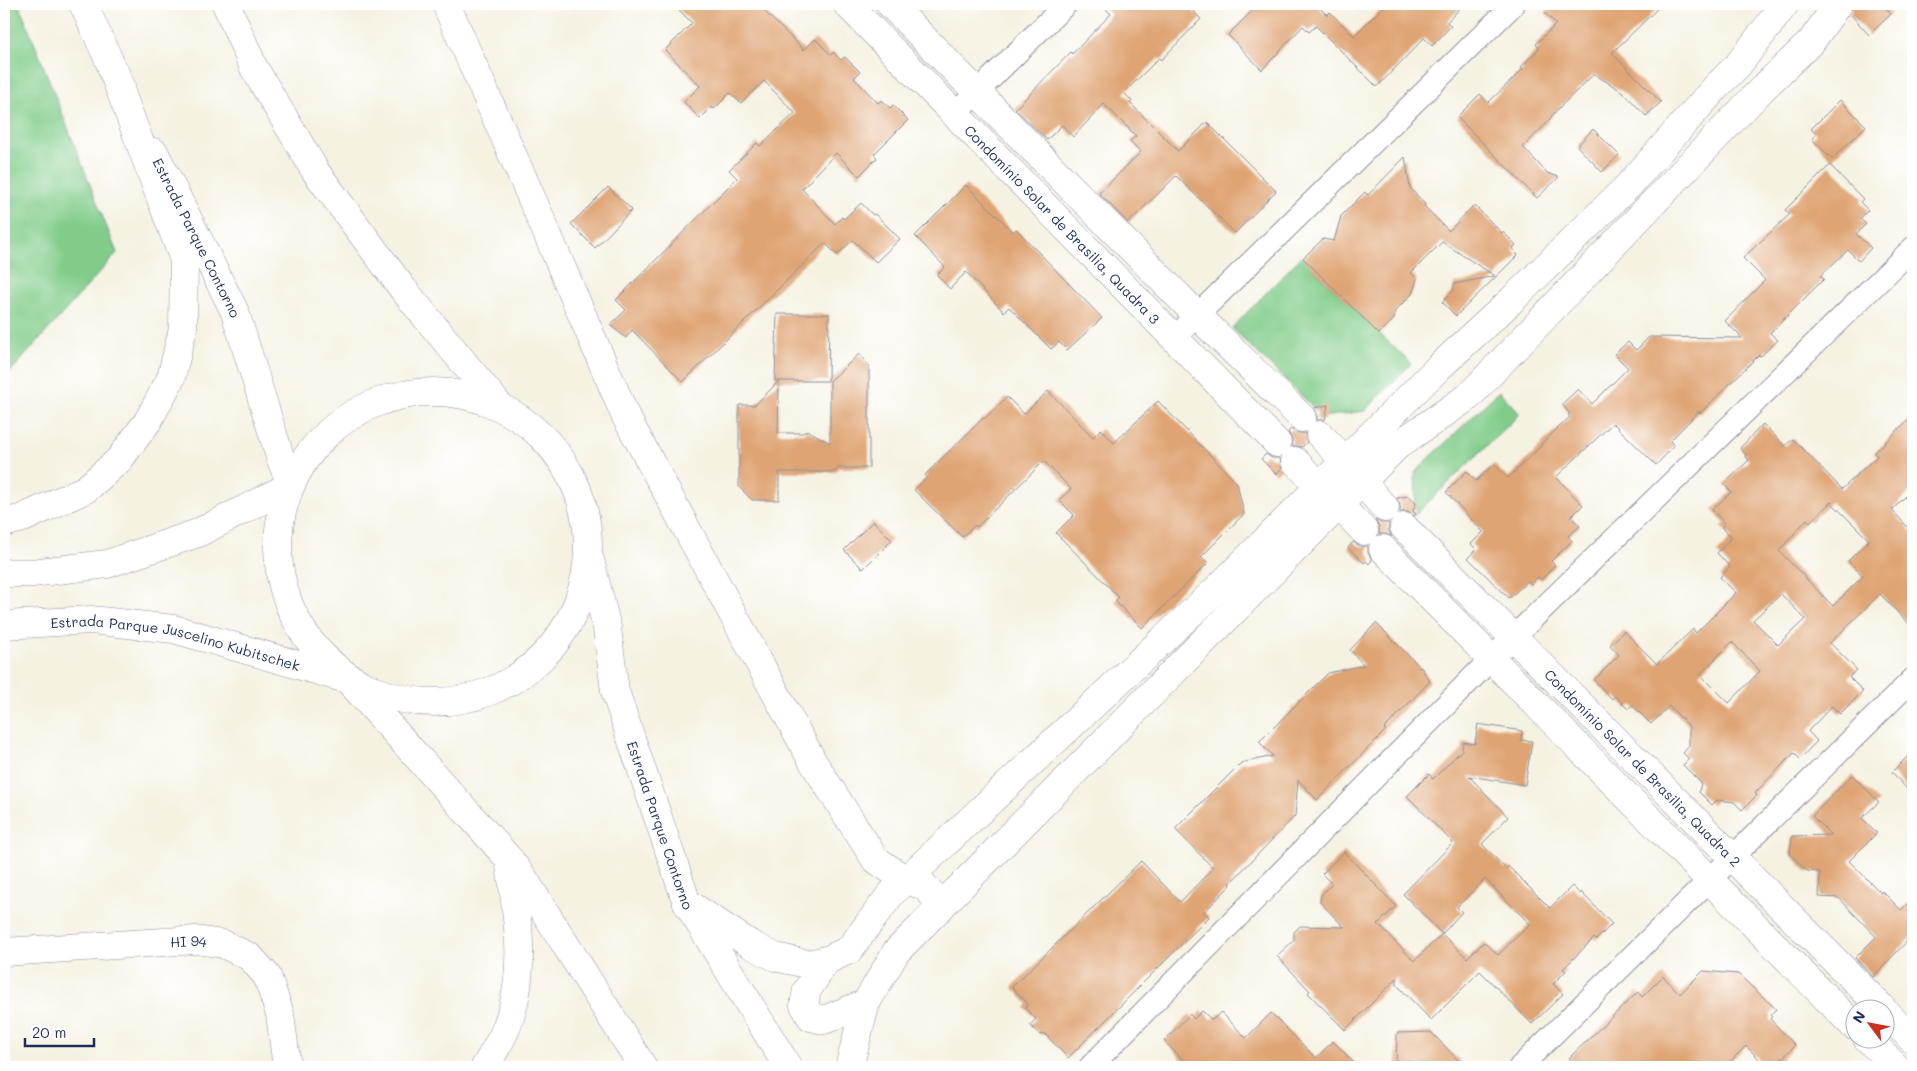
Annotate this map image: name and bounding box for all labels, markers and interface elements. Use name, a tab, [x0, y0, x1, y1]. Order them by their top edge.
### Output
street label: Condomínio Solar de Brasilia, Quadra 3	[961, 120, 1164, 328]
street label: Estrada Parque Contorno	[149, 155, 246, 320]
street label: Estrada Parque Juscelino Kubitschek	[50, 610, 302, 675]
street label: Condomínio Solar de Brasilia, Quadra 2	[1541, 665, 1745, 870]
street label: Estrada Parque Contorno	[623, 738, 698, 913]
street label: HI 94	[170, 930, 209, 951]
north arrow	[1844, 998, 1894, 1048]
text: N	[1848, 1007, 1869, 1026]
scale bar	[25, 1016, 94, 1048]
text: 20 m	[32, 1022, 66, 1042]

